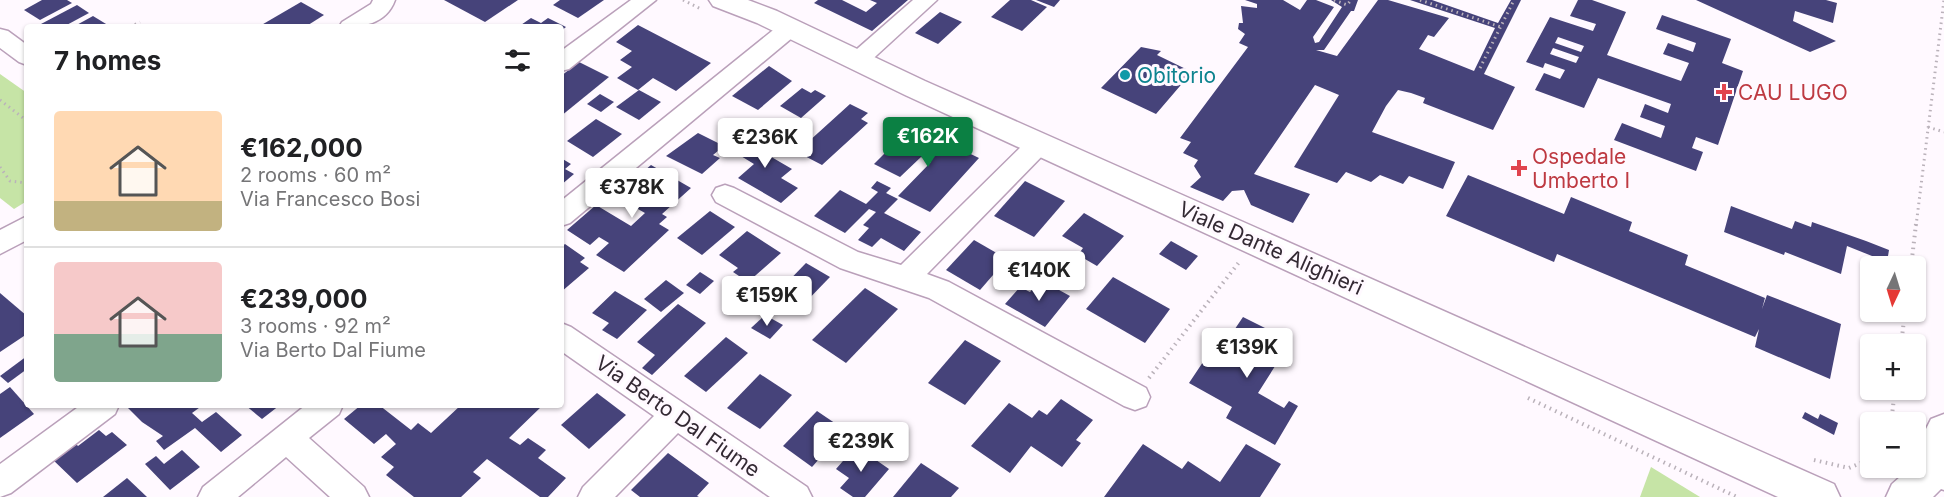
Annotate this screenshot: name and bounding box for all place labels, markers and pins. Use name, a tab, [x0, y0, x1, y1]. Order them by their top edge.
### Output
place label: Obitorio	[1137, 63, 1216, 88]
marker: Obitorio	[1118, 68, 1132, 82]
place label: CAU LUGO	[1738, 80, 1848, 105]
marker: CAU LUGO	[1715, 83, 1733, 101]
pin: €162K	[886, 117, 970, 168]
pin: €236K	[723, 118, 807, 169]
place label: Ospedale Umberto I	[1532, 144, 1630, 193]
marker: Ospedale Umberto I	[1510, 159, 1528, 177]
pin: €378K	[590, 168, 674, 219]
pin: €140K	[997, 251, 1081, 302]
pin: €159K	[725, 276, 809, 327]
pin: €139K	[1205, 328, 1289, 379]
pin: €239K	[819, 422, 903, 473]

